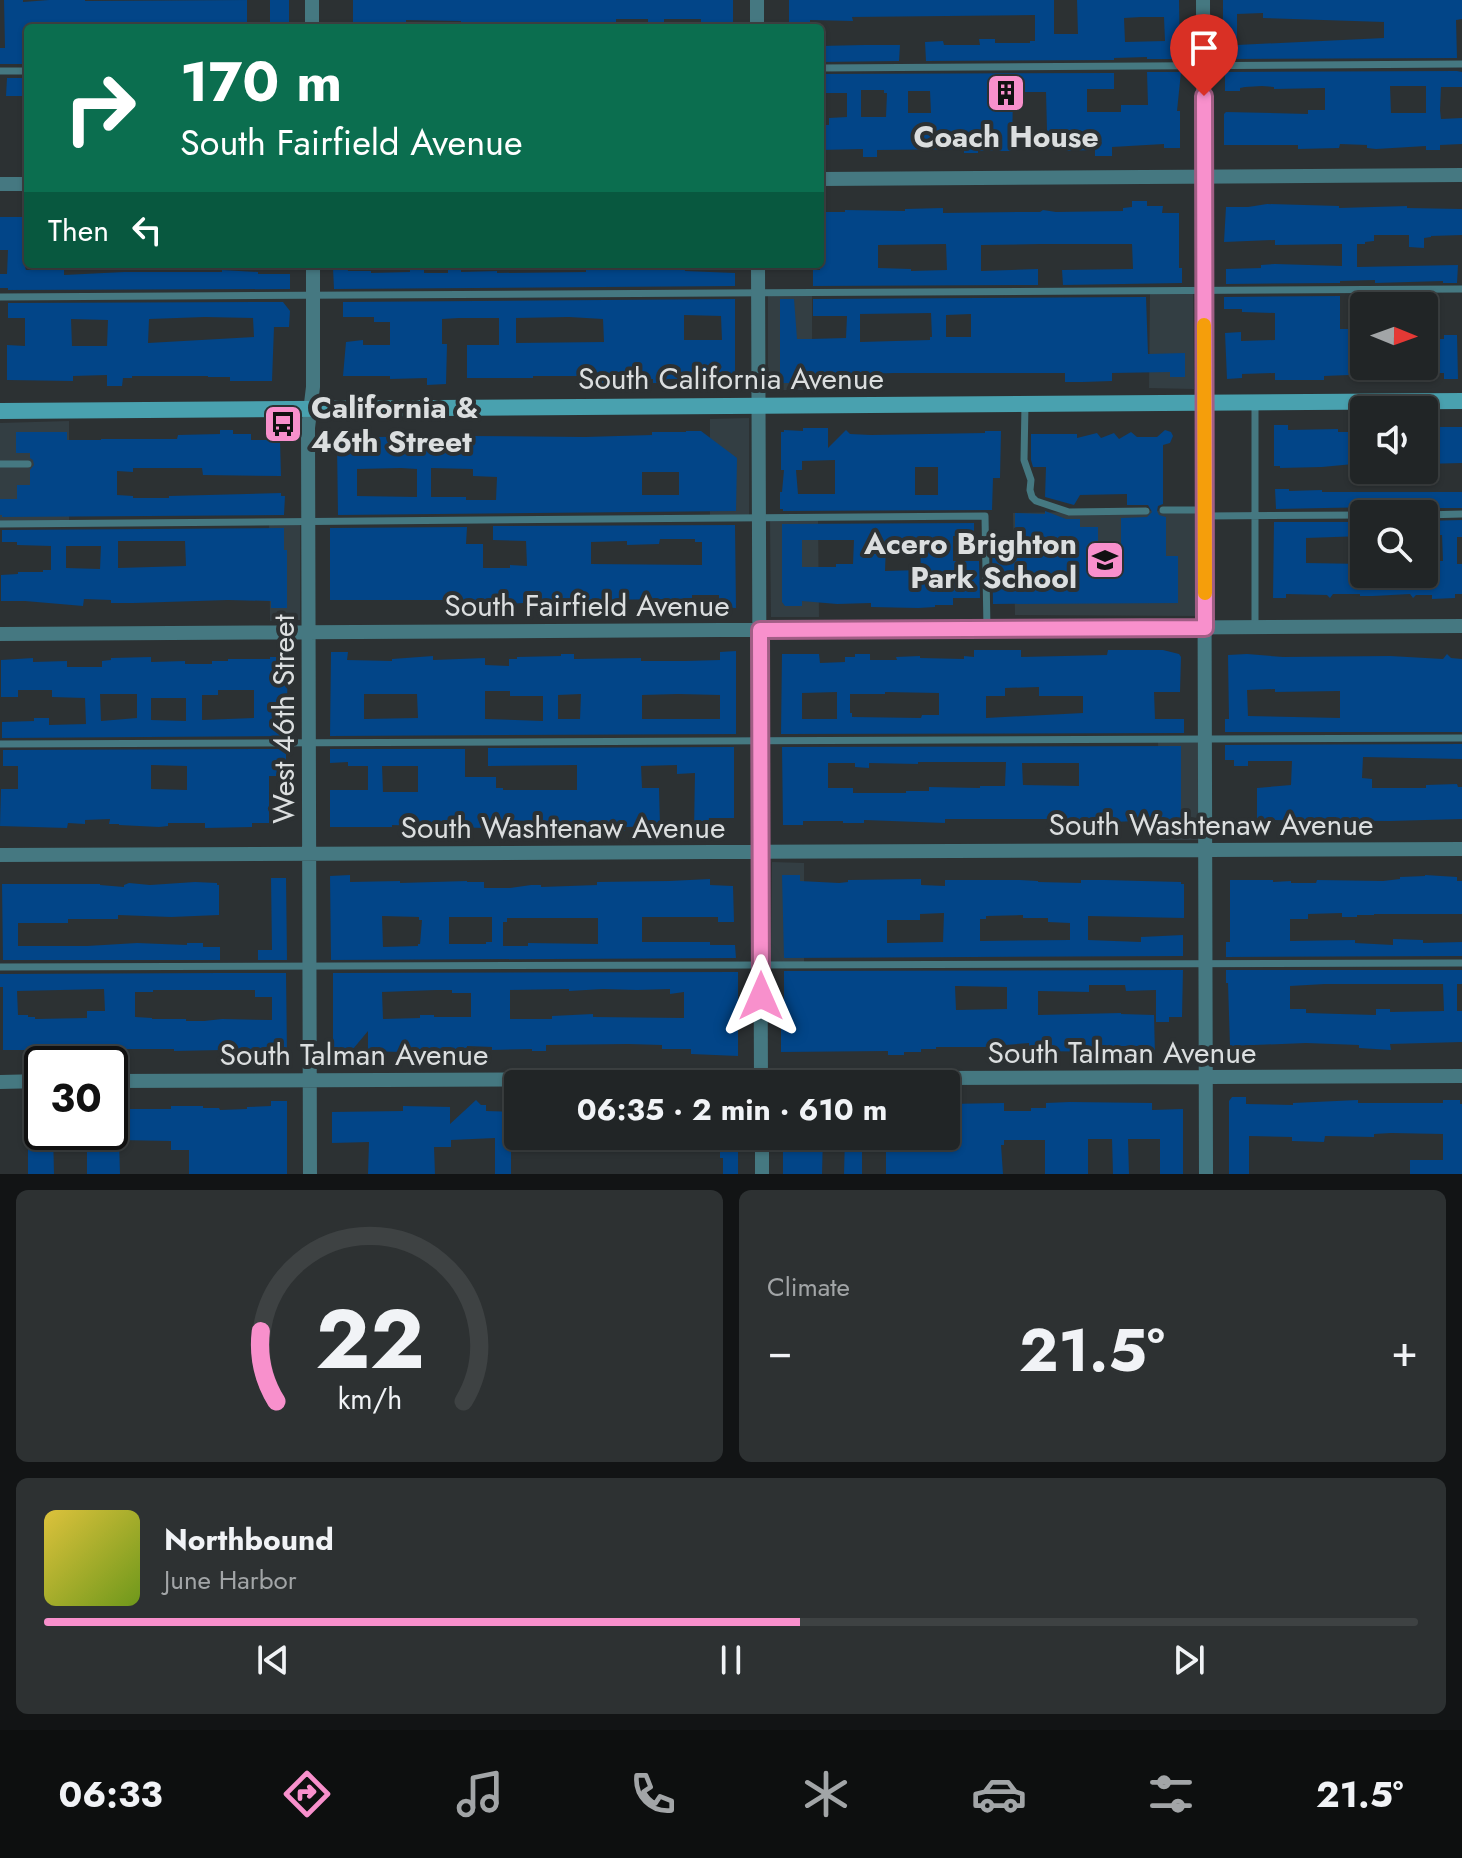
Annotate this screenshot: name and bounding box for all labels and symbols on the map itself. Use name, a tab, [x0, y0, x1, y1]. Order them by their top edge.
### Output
pin	[1170, 14.0, 1238, 96]
building icon: Coach House	[985, 72, 1027, 114]
place label: Coach House	[913, 115, 1099, 158]
north arrow	[1350, 292, 1438, 380]
street label: South California Avenue	[578, 357, 884, 400]
place label: California & 46th Street	[311, 386, 479, 463]
bus stop icon: California & 46th Street	[262, 403, 304, 445]
place label: Acero Brighton Park School	[863, 522, 1077, 599]
school or university icon: Acero Brighton Park School	[1084, 539, 1126, 581]
street label: South Fairfield Avenue	[444, 584, 730, 627]
street label: West 46th Street	[262, 614, 305, 824]
street label: South Washtenaw Avenue	[1048, 803, 1374, 846]
street label: South Washtenaw Avenue	[400, 806, 726, 849]
position arrow	[719, 954, 803, 1038]
street label: South Talman Avenue	[988, 1031, 1256, 1074]
street label: South Talman Avenue	[220, 1033, 488, 1076]
speed limit sign: 30	[24, 1046, 128, 1150]

